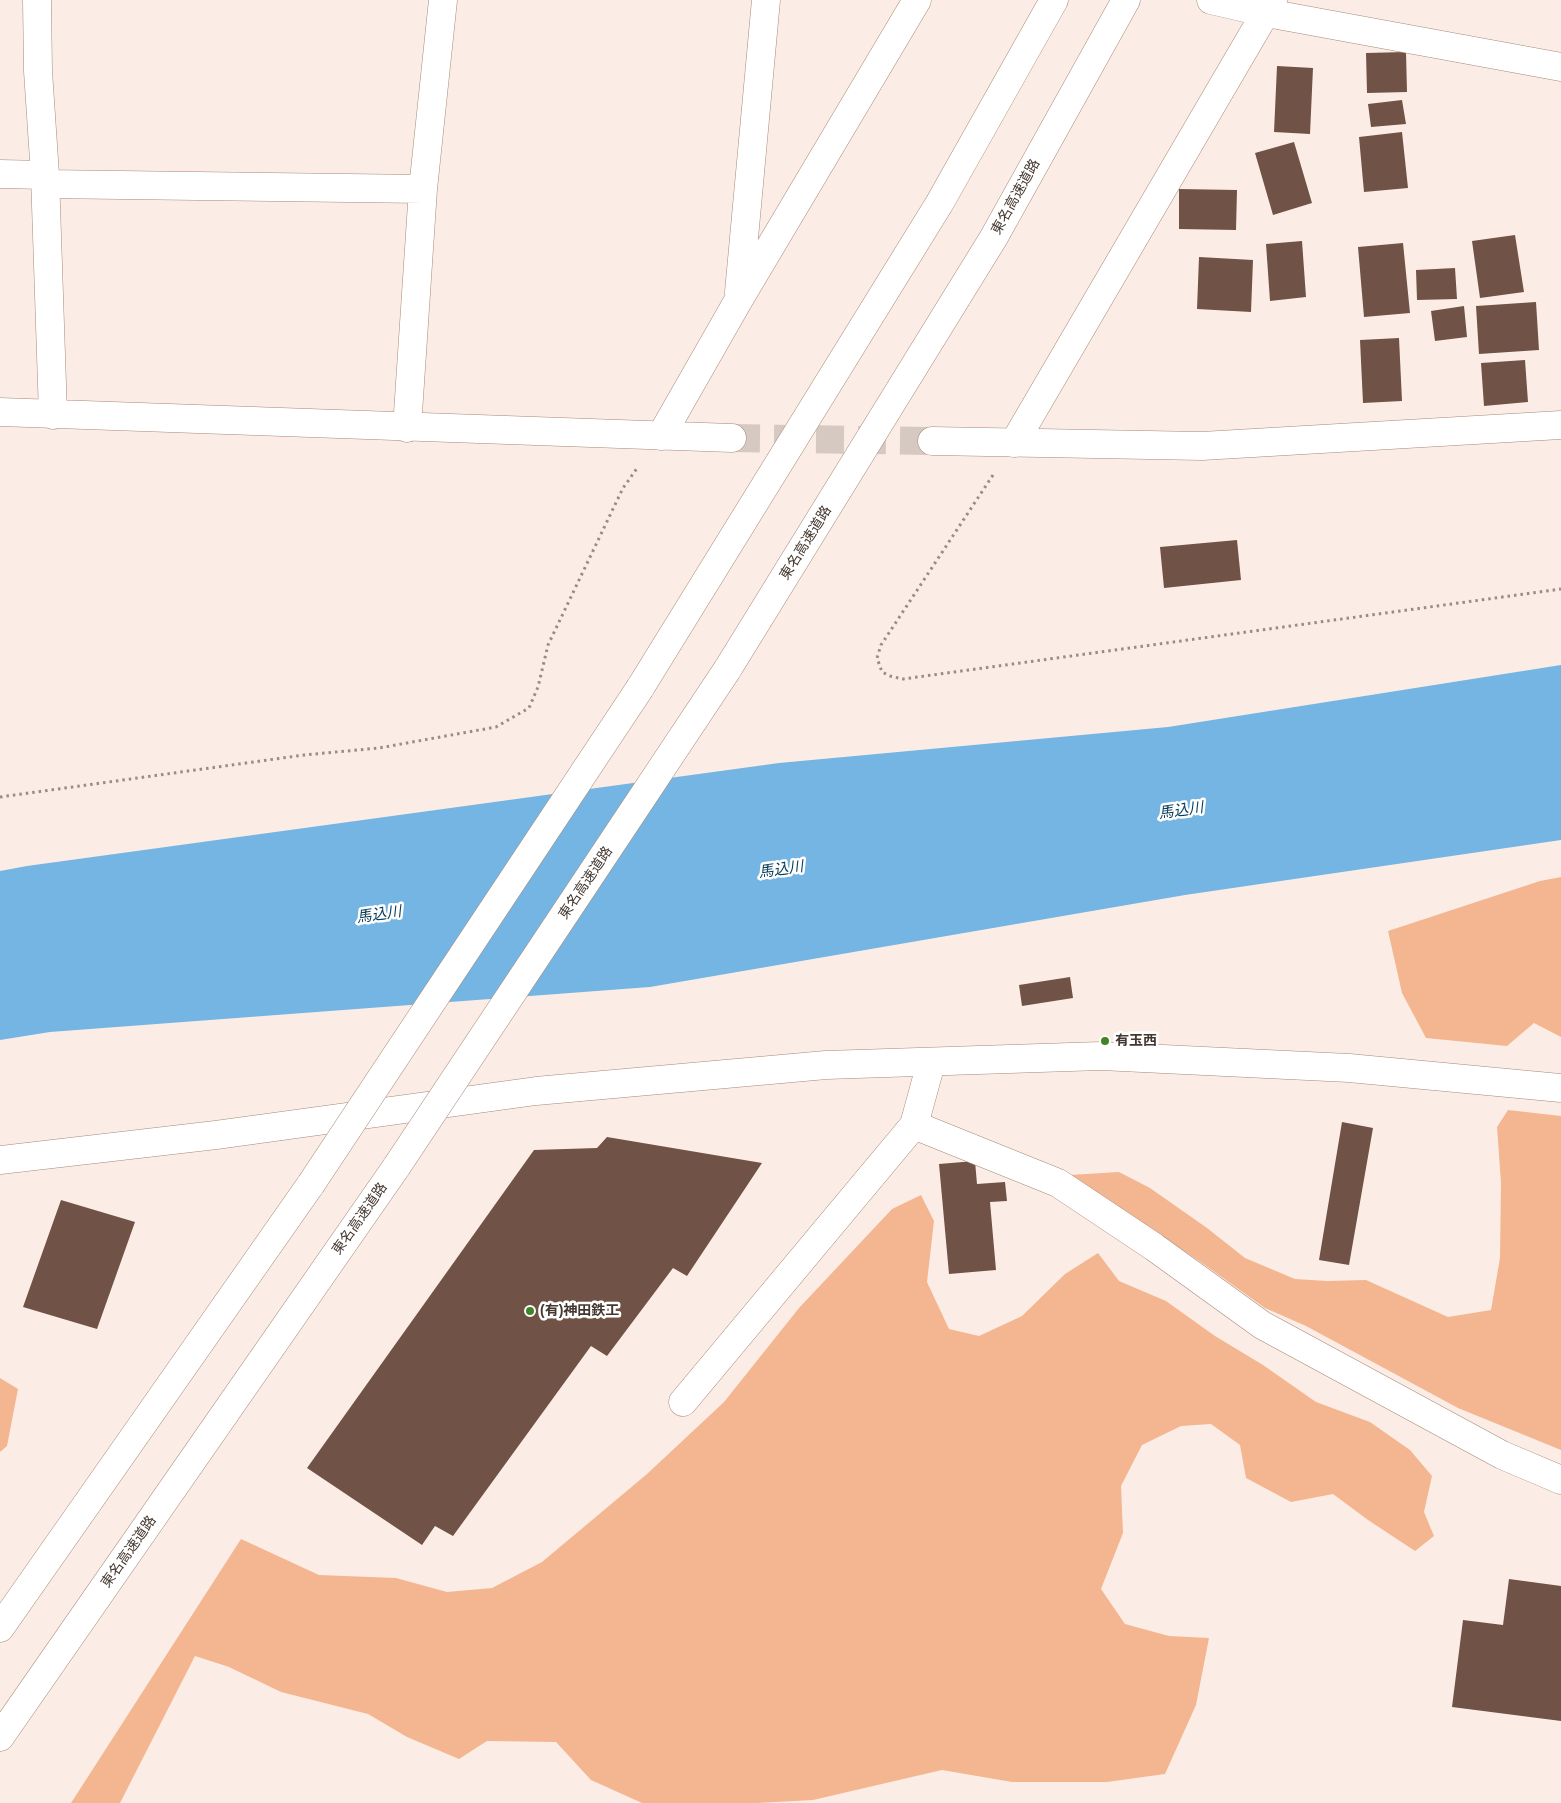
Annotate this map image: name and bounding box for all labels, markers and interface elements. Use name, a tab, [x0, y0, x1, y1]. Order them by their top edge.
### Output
street label: 東名高速道路	[988, 156, 1044, 238]
street label: 東名高速道路	[777, 503, 835, 583]
water label: 馬込川	[1157, 799, 1205, 823]
street label: 東名高速道路	[556, 843, 616, 923]
water label: 馬込川	[757, 858, 805, 882]
water label: 馬込川	[355, 903, 403, 927]
place label: 有玉西	[1115, 1033, 1157, 1049]
marker: 有玉西	[1099, 1035, 1111, 1047]
street label: 東名高速道路	[329, 1180, 391, 1258]
place label: (有)神田鉄工	[540, 1303, 619, 1319]
marker: (有)神田鉄工	[524, 1305, 536, 1317]
street label: 東名高速道路	[98, 1513, 160, 1591]

